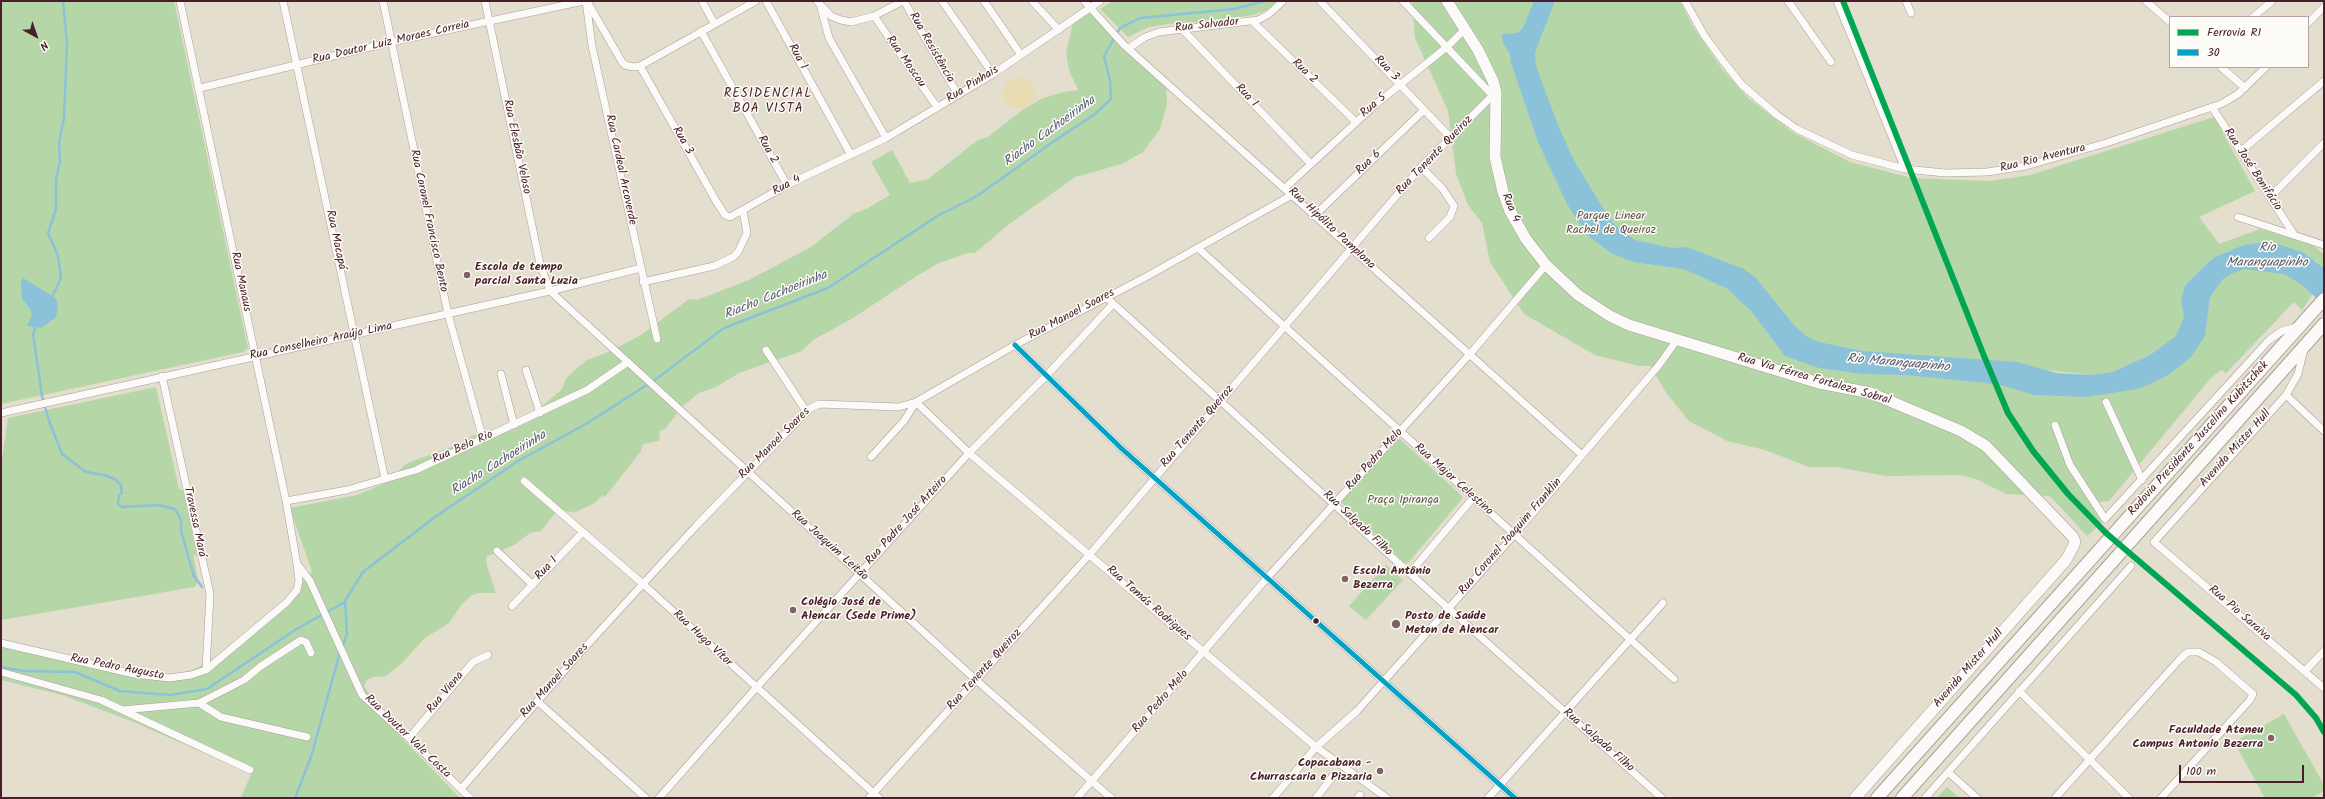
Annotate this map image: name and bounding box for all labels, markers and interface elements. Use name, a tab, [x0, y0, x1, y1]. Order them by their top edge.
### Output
street label: Rua Resistência	[905, 10, 957, 86]
street label: Rua Salvador	[1174, 15, 1240, 37]
north arrow	[16, 16, 56, 56]
legend	[2169, 16, 2309, 68]
street label: Rua Doutor Luiz Moraes Correia	[311, 18, 471, 68]
text: Ferrovia R1	[2207, 23, 2261, 42]
street label: Rua Moscou	[882, 33, 928, 91]
text: N	[35, 36, 52, 54]
street label: Rua 1	[784, 42, 810, 72]
text: 30	[2207, 43, 2220, 62]
street label: Rua 3	[1370, 53, 1402, 85]
street label: Rua 2	[1288, 56, 1320, 88]
street label: Rua Pinhais	[944, 63, 1002, 107]
street label: Rua 1	[1231, 81, 1261, 111]
district label: RESIDENCIAL BOA VISTA	[724, 87, 812, 118]
street label: Rua 5	[1358, 91, 1390, 121]
water label: Riacho Cachoeirinha	[1001, 94, 1099, 170]
street label: Rua Elesbão Veloso	[499, 98, 533, 196]
street label: Rua Cardeal Arcoverde	[601, 113, 639, 227]
street label: Rua Tenente Queiroz	[1394, 113, 1476, 199]
street label: Rua 3	[668, 124, 696, 158]
street label: Rua José Bonifácio	[2220, 126, 2284, 214]
street label: Rua 2	[753, 133, 781, 167]
street label: Rua Rio Aventura	[1999, 141, 2087, 177]
street label: Rua 6	[1353, 147, 1385, 179]
street label: Rua Coronel Francisco Bento	[406, 148, 450, 294]
street label: Rua 4	[770, 173, 804, 199]
street label: Rua Hipólito Pamplona	[1284, 185, 1378, 273]
street label: Rua 4	[1498, 191, 1522, 225]
street label: Rua Macapá	[322, 209, 348, 271]
park label: Parque Linear Rachel de Queiroz	[1566, 210, 1656, 238]
water label: Rio Maranguapinho	[2226, 241, 2308, 272]
street label: Rua Manaus	[227, 251, 253, 313]
place label: Escola de tempo parcial Santa Luzia	[475, 261, 578, 289]
water label: Riacho Cachoeirinha	[722, 268, 830, 324]
marker: Escola de tempo parcial Santa Luzia	[462, 270, 472, 280]
street label: Rua Manoel Soares	[1027, 286, 1117, 344]
street label: Rua Conselheiro Araújo Lima	[249, 320, 393, 364]
street label: Rua Via Férrea Fortaleza Sobral	[1736, 351, 1892, 409]
water label: Rio Maranguapinho	[1846, 352, 1950, 376]
street label: Rodovia Presidente Juscelino Kubitschek	[2126, 359, 2272, 519]
street label: Rua Tenente Queiroz	[1158, 383, 1238, 471]
street label: Rua Manoel Soares	[736, 405, 814, 483]
street label: Avenida Mister Hull	[2197, 407, 2275, 491]
street label: Rua Pedro Melo	[1343, 426, 1407, 494]
street label: Rua Belo Rio	[430, 428, 496, 468]
water label: Riacho Cachoeirinha	[448, 428, 550, 500]
street label: Rua Major Celestino	[1411, 441, 1495, 519]
street label: Rua Padre José Arteiro	[863, 473, 951, 569]
street label: Rua Coronel Joaquim Franklin	[1456, 476, 1566, 598]
street label: Travessa Mará	[179, 485, 209, 559]
street label: Rua Salgado Filho	[1319, 488, 1395, 560]
park label: Praça Ipiranga	[1367, 494, 1439, 508]
street label: Rua Joaquim Leitão	[787, 507, 871, 585]
street label: Rua 1	[533, 554, 561, 584]
street label: Rua Tomás Rodrigues	[1103, 563, 1193, 645]
place label: Escola Antônio Bezerra	[1353, 565, 1431, 593]
marker: Escola Antônio Bezerra	[1340, 574, 1350, 584]
street label: Rua Pio Saraiva	[2205, 583, 2273, 645]
place label: Colégio José de Alencar (Sede Prime)	[801, 596, 916, 624]
marker: Colégio José de Alencar (Sede Prime)	[788, 605, 798, 615]
street label: Rua Hugo Vítor	[669, 608, 735, 670]
place label: Posto de Saúde Meton de Alencar	[1405, 610, 1499, 638]
unlabelled marker	[1311, 616, 1321, 626]
marker: Posto de Saúde Meton de Alencar	[1390, 618, 1402, 630]
street label: Rua Tenente Queiroz	[945, 626, 1025, 714]
street label: Avenida Mister Hull	[1931, 627, 2007, 711]
street label: Rua Manoel Soares	[518, 641, 592, 721]
street label: Rua Pedro Augusto	[69, 652, 165, 684]
street label: Rua Pedro Melo	[1130, 668, 1192, 736]
street label: Rua Viena	[424, 669, 468, 717]
street label: Rua Doutor Vale Costa	[361, 692, 453, 782]
street label: Rua Salgado Filho	[1559, 706, 1637, 776]
place label: Faculdade Ateneu Campus Antonio Bezerra	[2132, 724, 2263, 752]
marker: Faculdade Ateneu Campus Antonio Bezerra	[2266, 733, 2276, 743]
place label: Copacabana - Churrascaria e Pizzaria	[1250, 757, 1372, 785]
scale bar	[2181, 757, 2306, 783]
text: 100 m	[2186, 762, 2216, 781]
marker: Copacabana - Churrascaria e Pizzaria	[1375, 766, 1385, 776]

